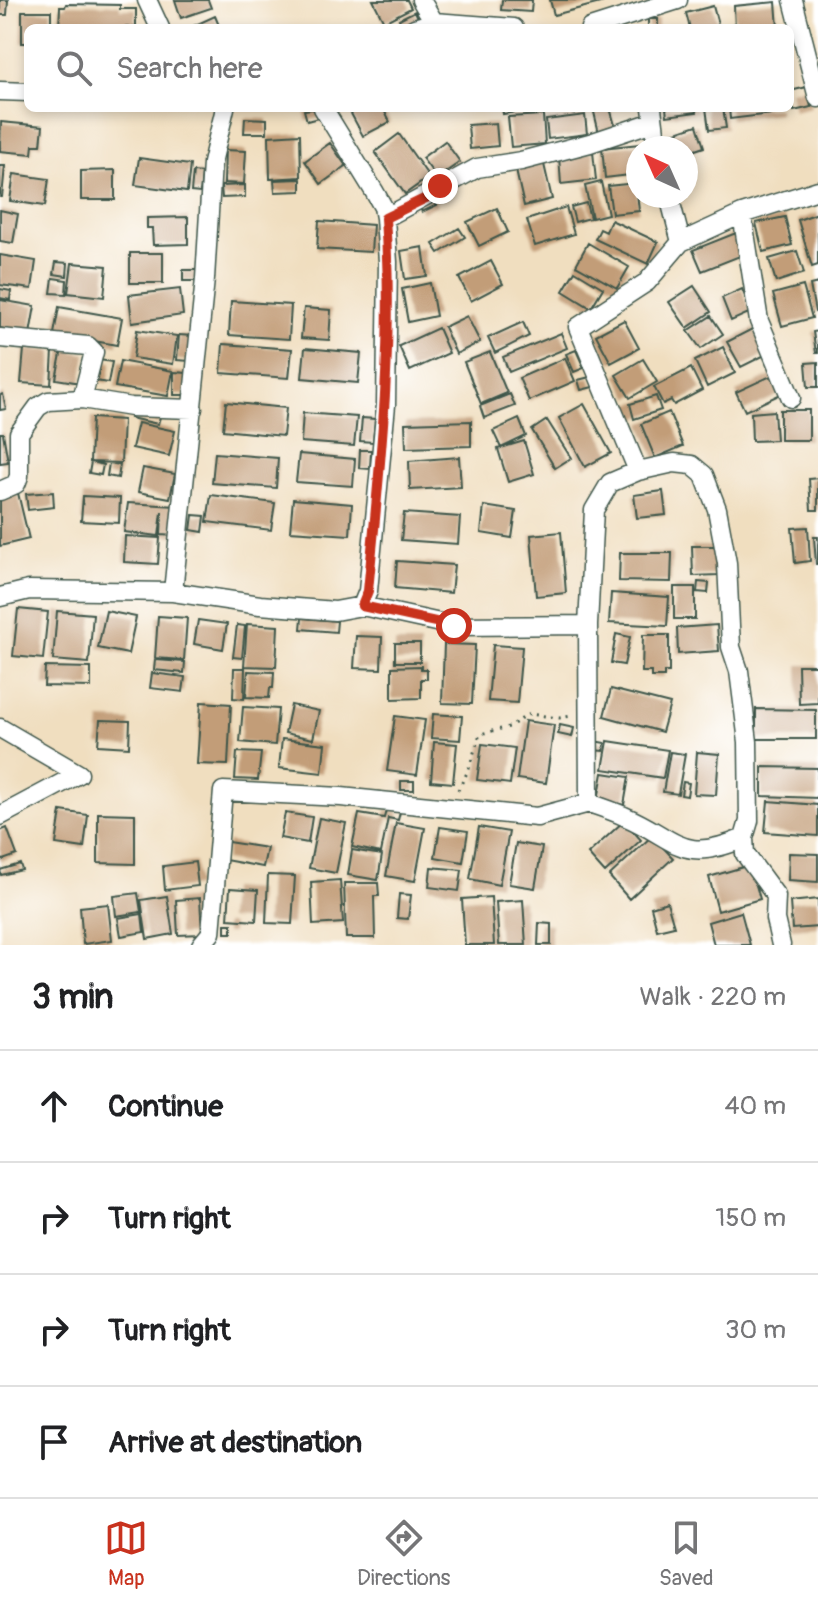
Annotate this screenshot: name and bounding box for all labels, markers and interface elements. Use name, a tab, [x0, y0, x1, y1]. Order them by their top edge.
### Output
search box	[24, 24, 794, 112]
icon: search	[52, 46, 96, 90]
text: Search here	[116, 50, 263, 87]
north arrow	[626, 136, 698, 208]
route end	[422, 168, 458, 204]
route start	[436, 608, 472, 644]
text: 3 min	[32, 976, 114, 1019]
text: Walk · 220 m	[639, 981, 786, 1013]
icon: ahead	[32, 1084, 76, 1128]
text: Continue	[108, 1088, 223, 1125]
text: 40 m	[724, 1090, 786, 1122]
icon: right	[32, 1196, 76, 1240]
text: Turn right	[108, 1200, 231, 1237]
text: 150 m	[715, 1202, 786, 1234]
icon: right	[32, 1308, 76, 1352]
text: Turn right	[108, 1312, 231, 1349]
text: 30 m	[725, 1314, 786, 1346]
icon: arrive	[32, 1420, 76, 1464]
text: Arrive at destination	[108, 1424, 362, 1461]
tab: Map	[104, 1516, 148, 1592]
tab: Directions	[357, 1516, 450, 1592]
tab: Saved	[659, 1516, 714, 1592]

